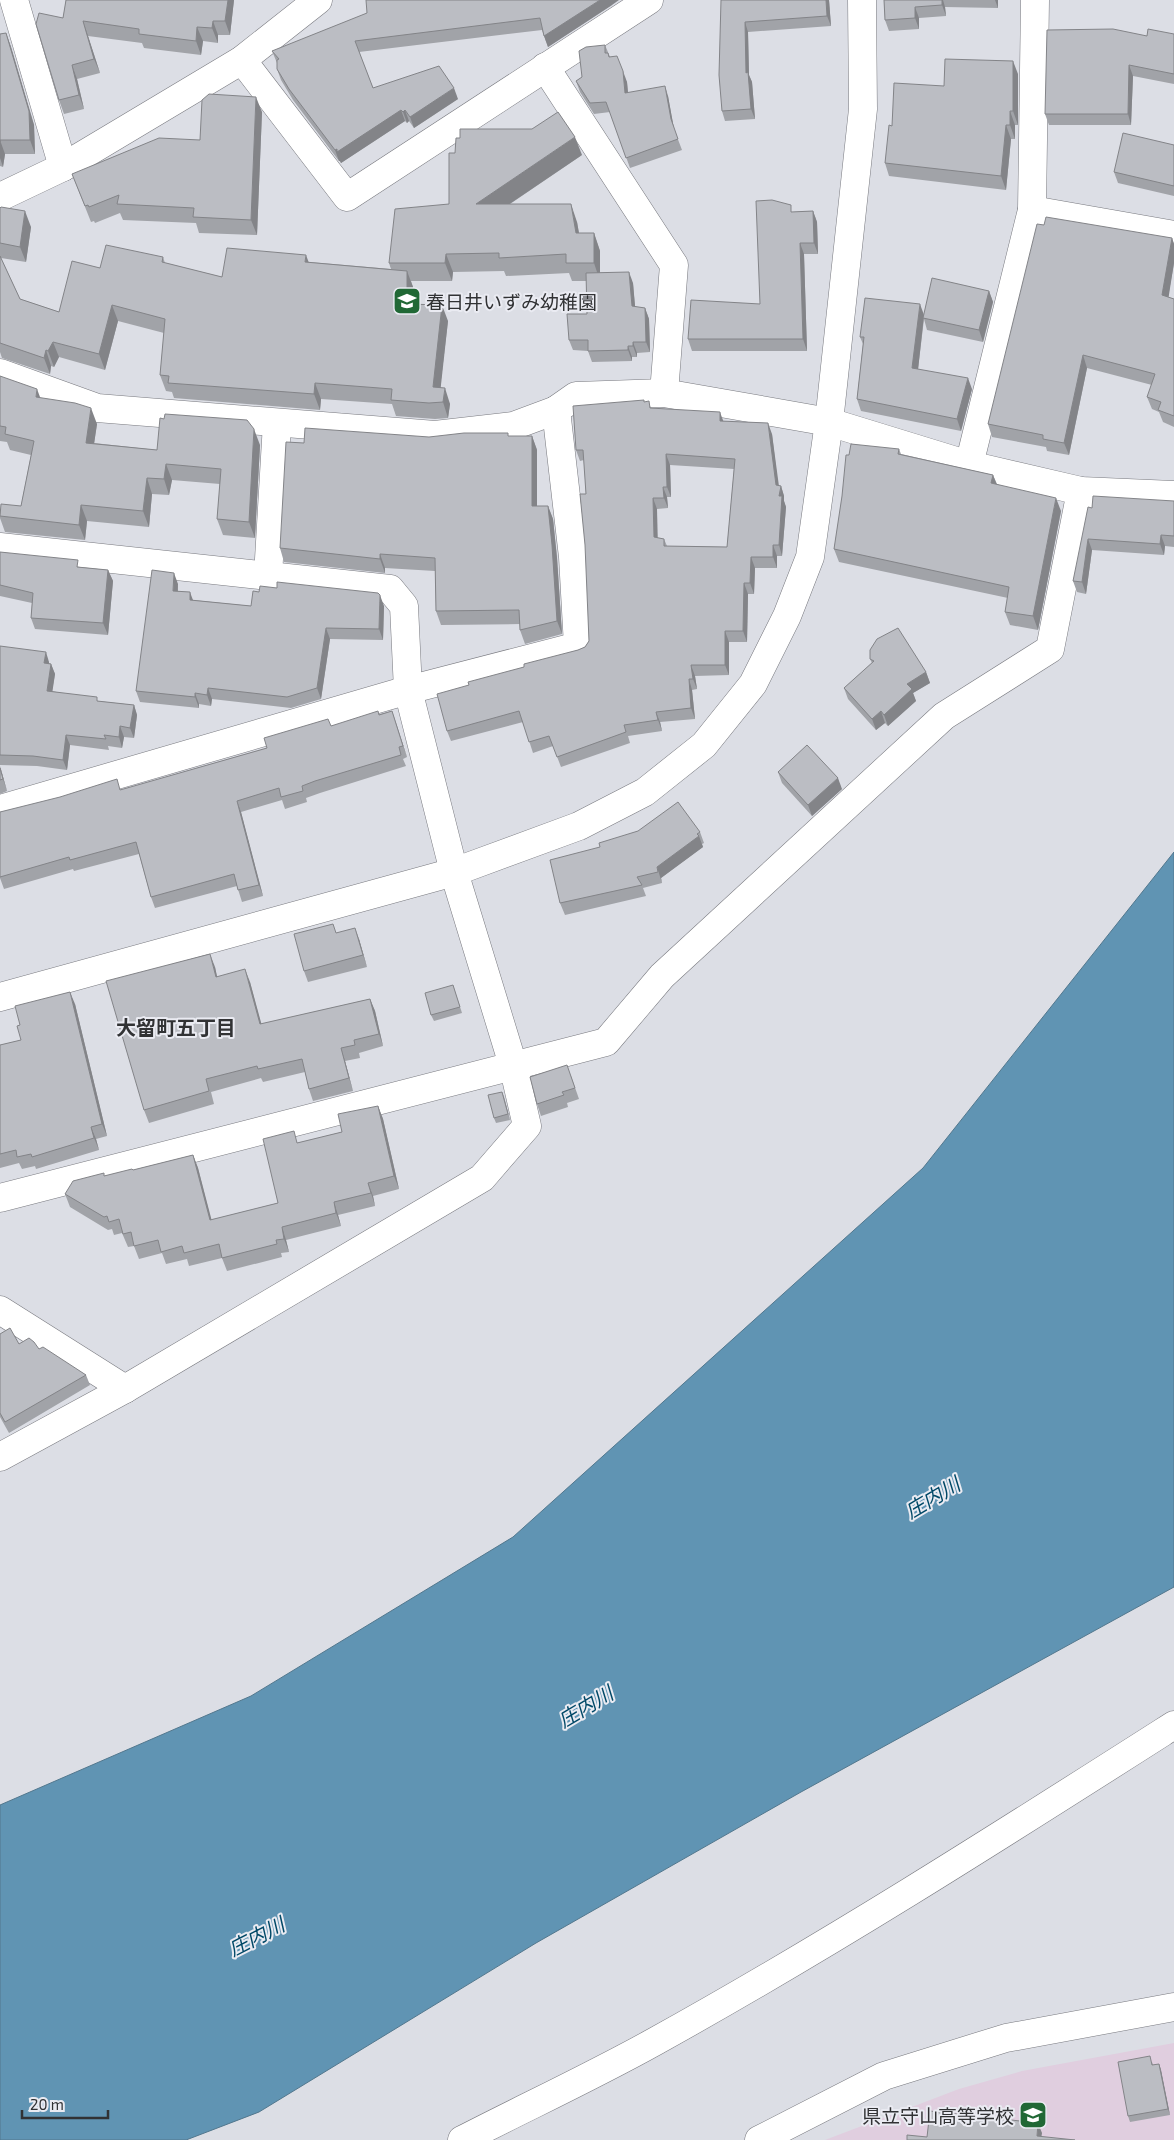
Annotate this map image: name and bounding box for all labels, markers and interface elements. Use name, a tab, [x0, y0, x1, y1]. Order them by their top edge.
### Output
school or university icon: 春日井いずみ幼稚園	[392, 286, 422, 316]
place label: 春日井いずみ幼稚園	[426, 290, 597, 313]
district label: 大留町五丁目	[116, 1015, 236, 1039]
water label: 庄内川	[900, 1470, 966, 1523]
water label: 庄内川	[553, 1679, 619, 1732]
water label: 庄内川	[224, 1911, 290, 1960]
scale bar	[22, 2088, 109, 2120]
text: 20 m	[30, 2095, 64, 2113]
school or university icon: 県立守山高等学校	[1018, 2100, 1048, 2130]
place label: 県立守山高等学校	[862, 2104, 1014, 2127]

